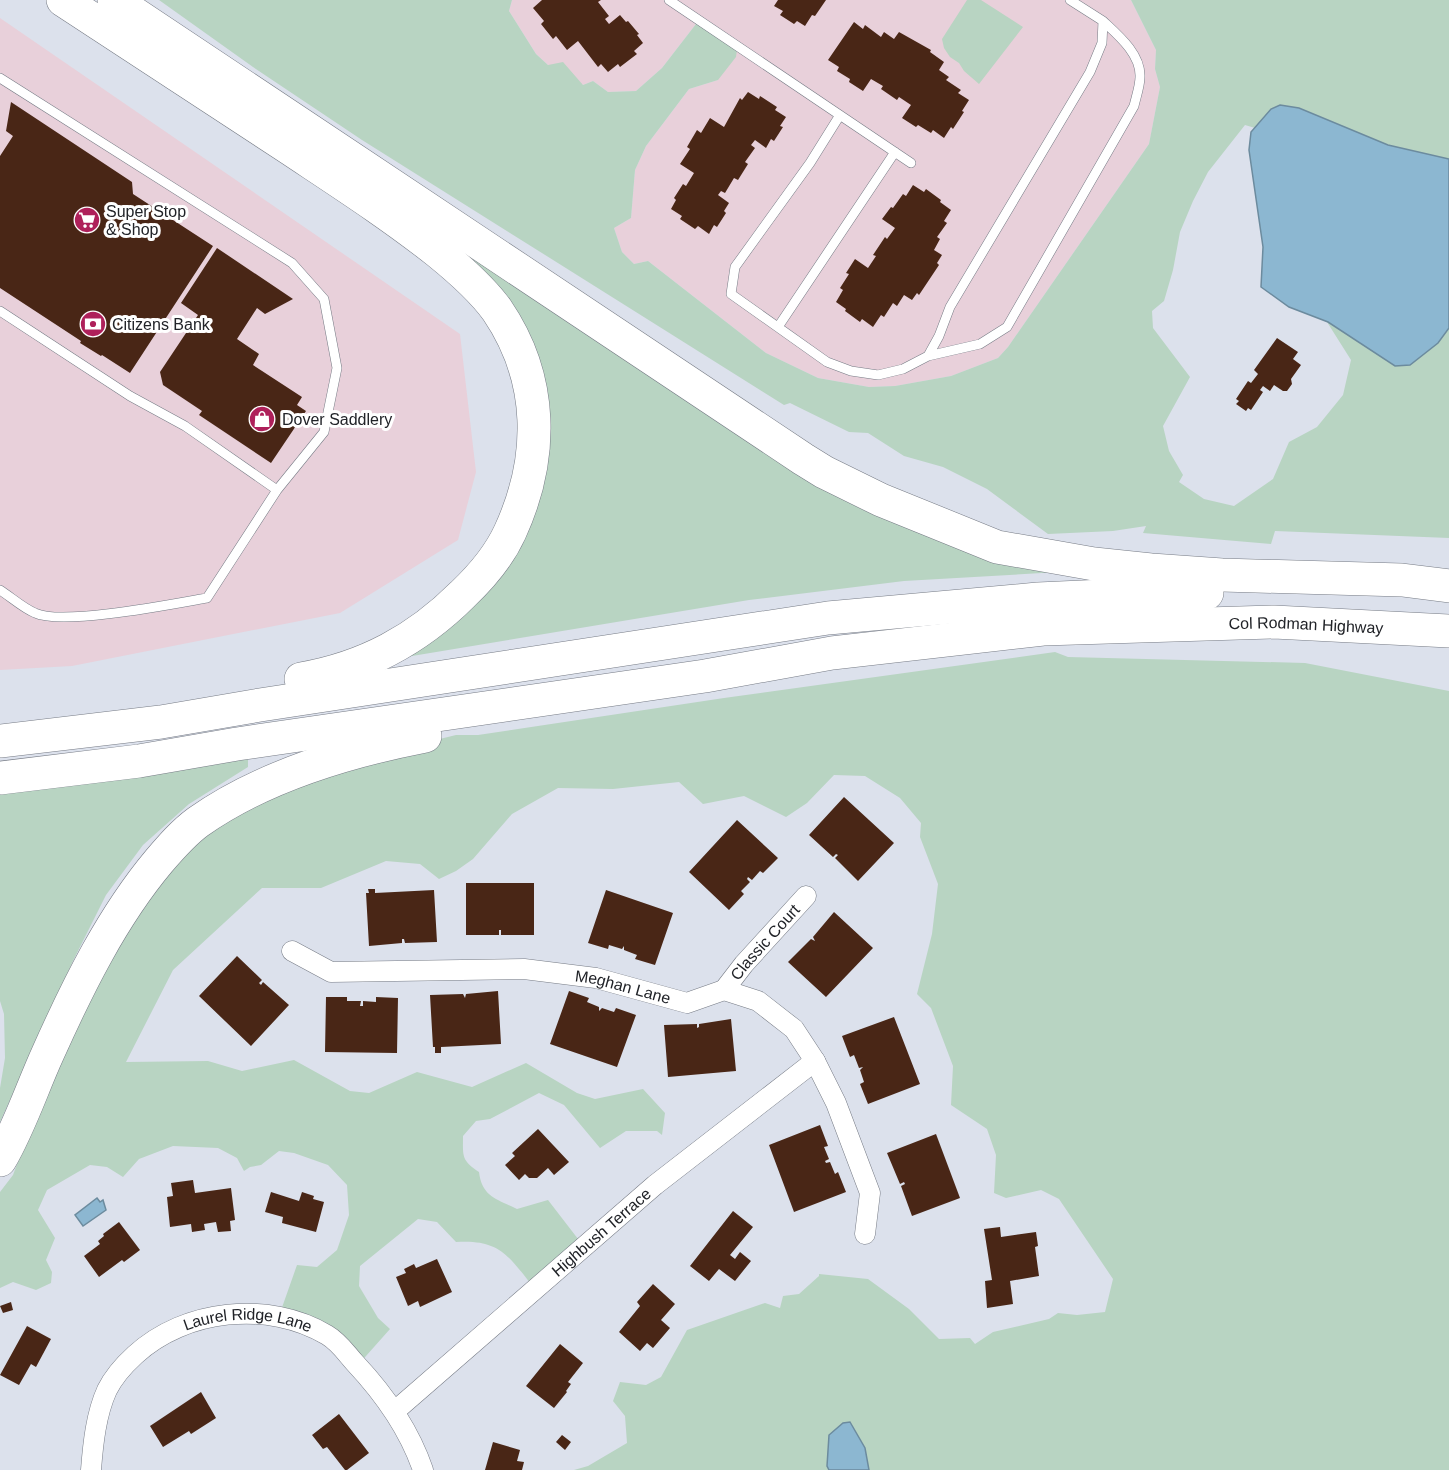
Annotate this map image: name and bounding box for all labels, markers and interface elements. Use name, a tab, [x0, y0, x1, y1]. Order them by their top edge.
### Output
place label: Super Stop & Shop	[106, 203, 186, 238]
supermarket icon: Super Stop & Shop	[72, 205, 102, 235]
bank icon: Citizens Bank	[78, 309, 108, 339]
place label: Citizens Bank	[112, 316, 211, 333]
shop icon: Dover Saddlery	[247, 404, 277, 434]
place label: Dover Saddlery	[282, 411, 392, 428]
street label: Col Rodman Highway	[1228, 613, 1384, 636]
street label: Classic Court	[727, 900, 803, 983]
street label: Meghan Lane	[574, 967, 673, 1007]
street label: Highbush Terrace	[548, 1184, 654, 1279]
street label: Laurel Ridge Lane	[181, 1305, 315, 1335]

